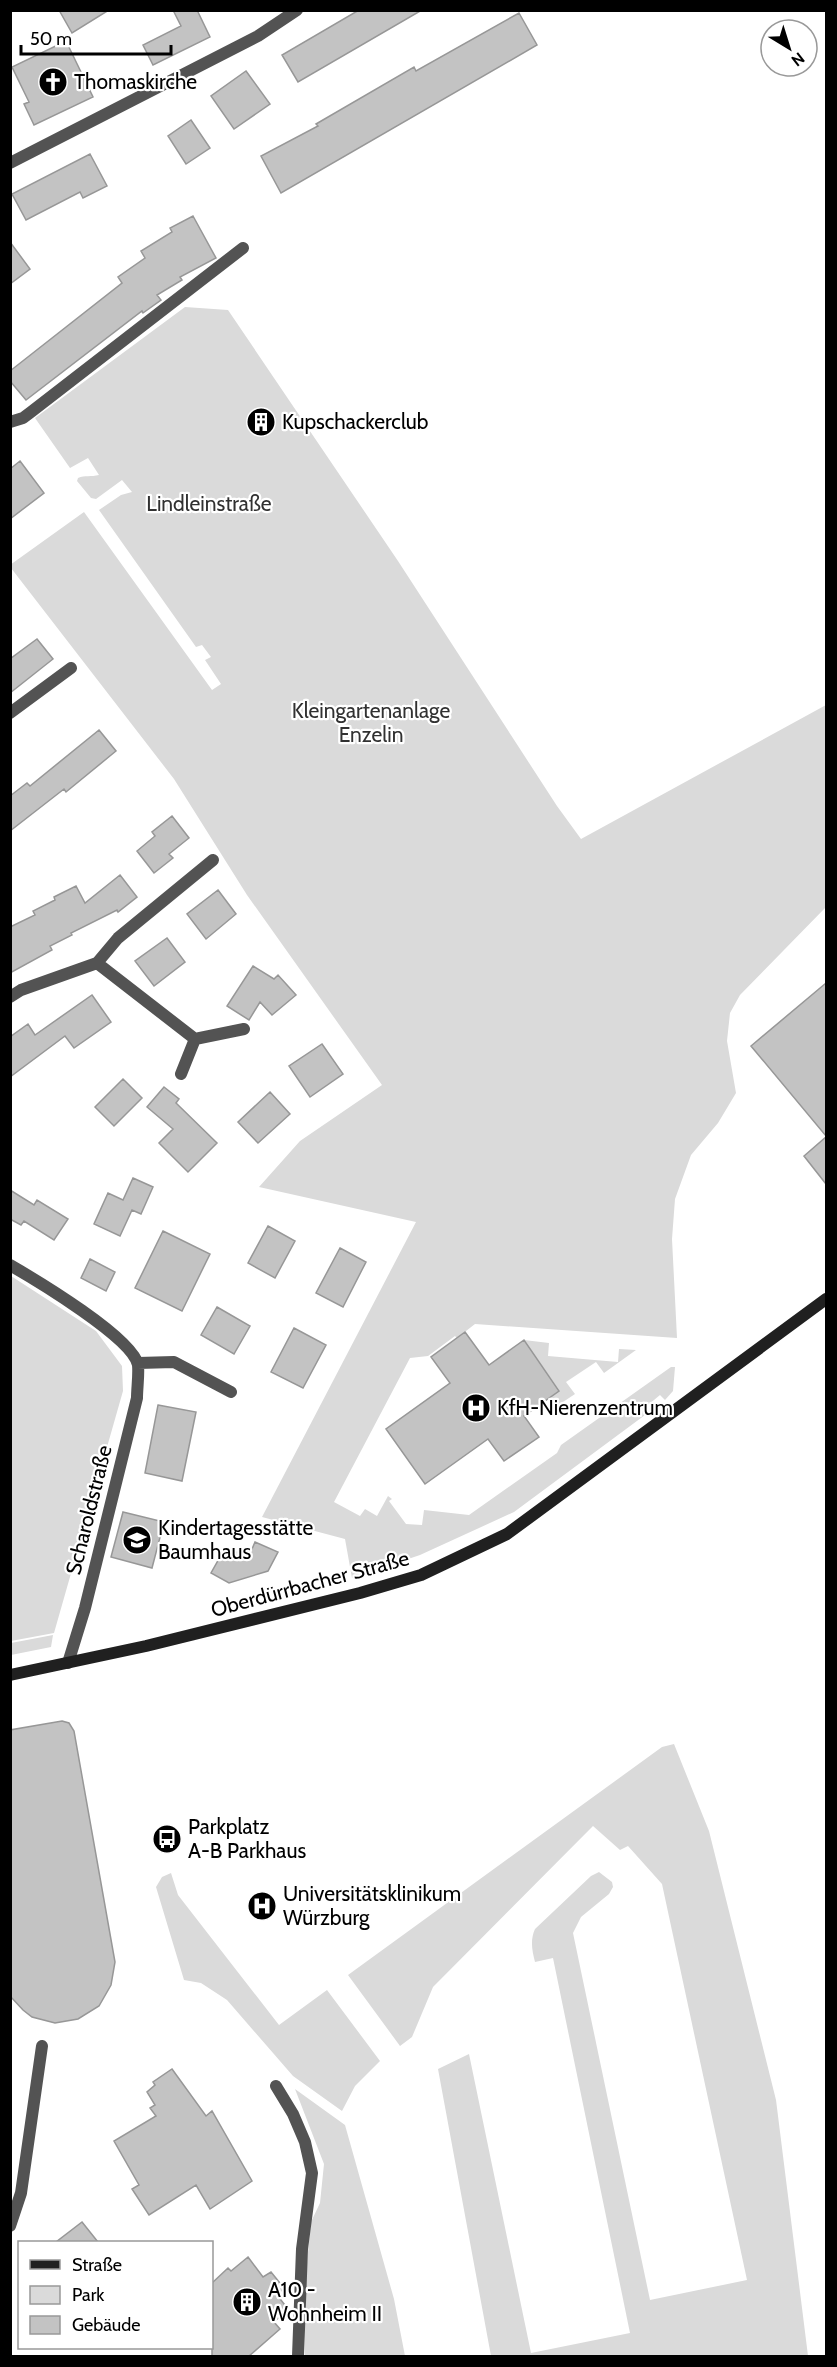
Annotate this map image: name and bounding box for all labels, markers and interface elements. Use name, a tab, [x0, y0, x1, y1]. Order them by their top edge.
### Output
scale bar	[21, 18, 171, 56]
north arrow	[759, 18, 819, 78]
text: 50 m	[30, 28, 72, 50]
text: N	[788, 48, 808, 70]
church icon: Thomaskirche	[37, 66, 69, 98]
place label: Thomaskirche	[74, 69, 197, 94]
building icon: Kupschackerclub	[245, 406, 277, 438]
place label: Kupschackerclub	[282, 409, 429, 434]
park label: Lindleinstraße	[146, 491, 272, 516]
park label: Kleingartenanlage Enzelin	[292, 698, 450, 747]
hospital icon: KfH-Nierenzentrum	[460, 1392, 492, 1424]
place label: KfH-Nierenzentrum	[497, 1395, 673, 1420]
street label: Scharoldstraße	[60, 1442, 117, 1577]
place label: Kindertagesstätte Baumhaus	[158, 1515, 313, 1564]
school or university icon: Kindertagesstätte Baumhaus	[121, 1524, 153, 1556]
street label: Oberdürrbacher Straße	[208, 1545, 412, 1622]
place label: Parkplatz A-B Parkhaus	[188, 1814, 306, 1863]
bus stop icon: Parkplatz A-B Parkhaus	[151, 1823, 183, 1855]
place label: Universitätsklinikum Würzburg	[283, 1881, 461, 1930]
hospital icon: Universitätsklinikum Würzburg	[246, 1890, 278, 1922]
legend	[18, 2241, 213, 2349]
text: Straße	[72, 2254, 122, 2276]
place label: A10 - Wohnheim II	[268, 2277, 382, 2326]
text: Park	[72, 2284, 105, 2306]
building icon: A10 - Wohnheim II	[231, 2286, 263, 2318]
text: Gebäude	[72, 2314, 141, 2336]

